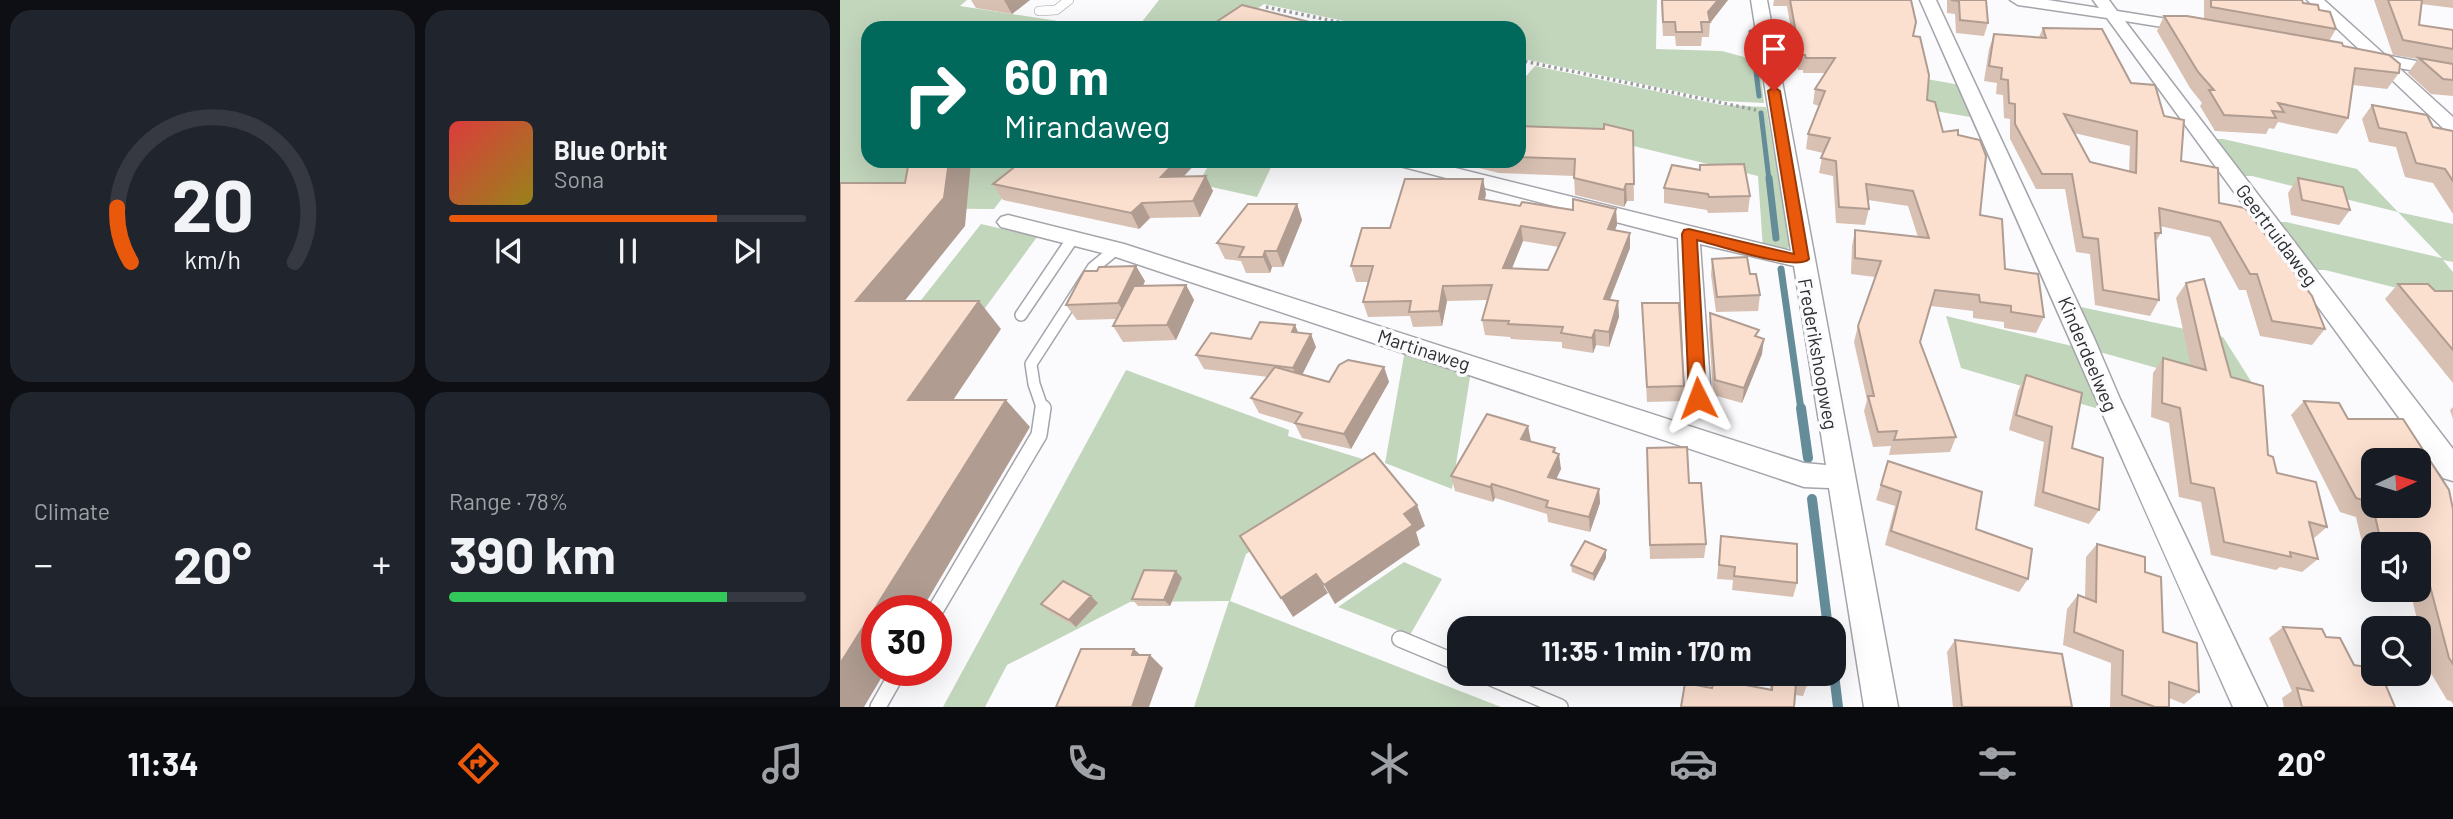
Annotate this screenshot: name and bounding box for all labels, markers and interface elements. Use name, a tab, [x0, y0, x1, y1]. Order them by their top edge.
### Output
pin	[1744, 19, 1804, 91]
icon: arrive	[1755, 30, 1793, 68]
text: 60 m	[1004, 46, 1109, 105]
icon: right	[889, 49, 980, 140]
text: Mirandaweg	[1004, 106, 1170, 144]
text: Blue Orbit	[554, 134, 667, 165]
text: 20	[171, 159, 254, 247]
text: Sona	[554, 165, 604, 193]
street label: Geertruidaweg	[2232, 179, 2323, 290]
icon: previous	[490, 232, 528, 270]
icon: pause	[609, 232, 647, 270]
icon: next	[728, 232, 766, 270]
text: km/h	[184, 244, 241, 274]
street label: Frederikshoopweg	[1794, 276, 1843, 431]
street label: Kinderdeelweg	[2054, 293, 2123, 415]
street label: Martinaweg	[1375, 324, 1473, 375]
position arrow	[1661, 361, 1735, 435]
north arrow	[2361, 448, 2431, 518]
map controls	[2361, 448, 2431, 686]
text: Range · 78%	[449, 487, 568, 515]
text: Climate	[34, 497, 110, 525]
text: 390 km	[449, 522, 616, 584]
text: 20°	[173, 532, 252, 594]
button: sound	[2361, 532, 2431, 602]
text: −	[34, 540, 53, 586]
text: +	[372, 540, 391, 586]
speed limit sign: 30	[861, 595, 952, 686]
button: search	[2361, 616, 2431, 686]
text: 11:35 · 1 min · 170 m	[1542, 635, 1751, 666]
icon: directions	[454, 739, 503, 788]
icon: music	[758, 739, 807, 788]
icon: phone	[1062, 739, 1111, 788]
icon: climate	[1365, 739, 1414, 788]
icon: car	[1669, 739, 1718, 788]
icon: filters	[1973, 739, 2022, 788]
text: 11:34	[127, 744, 199, 782]
text: 20°	[2277, 744, 2326, 782]

